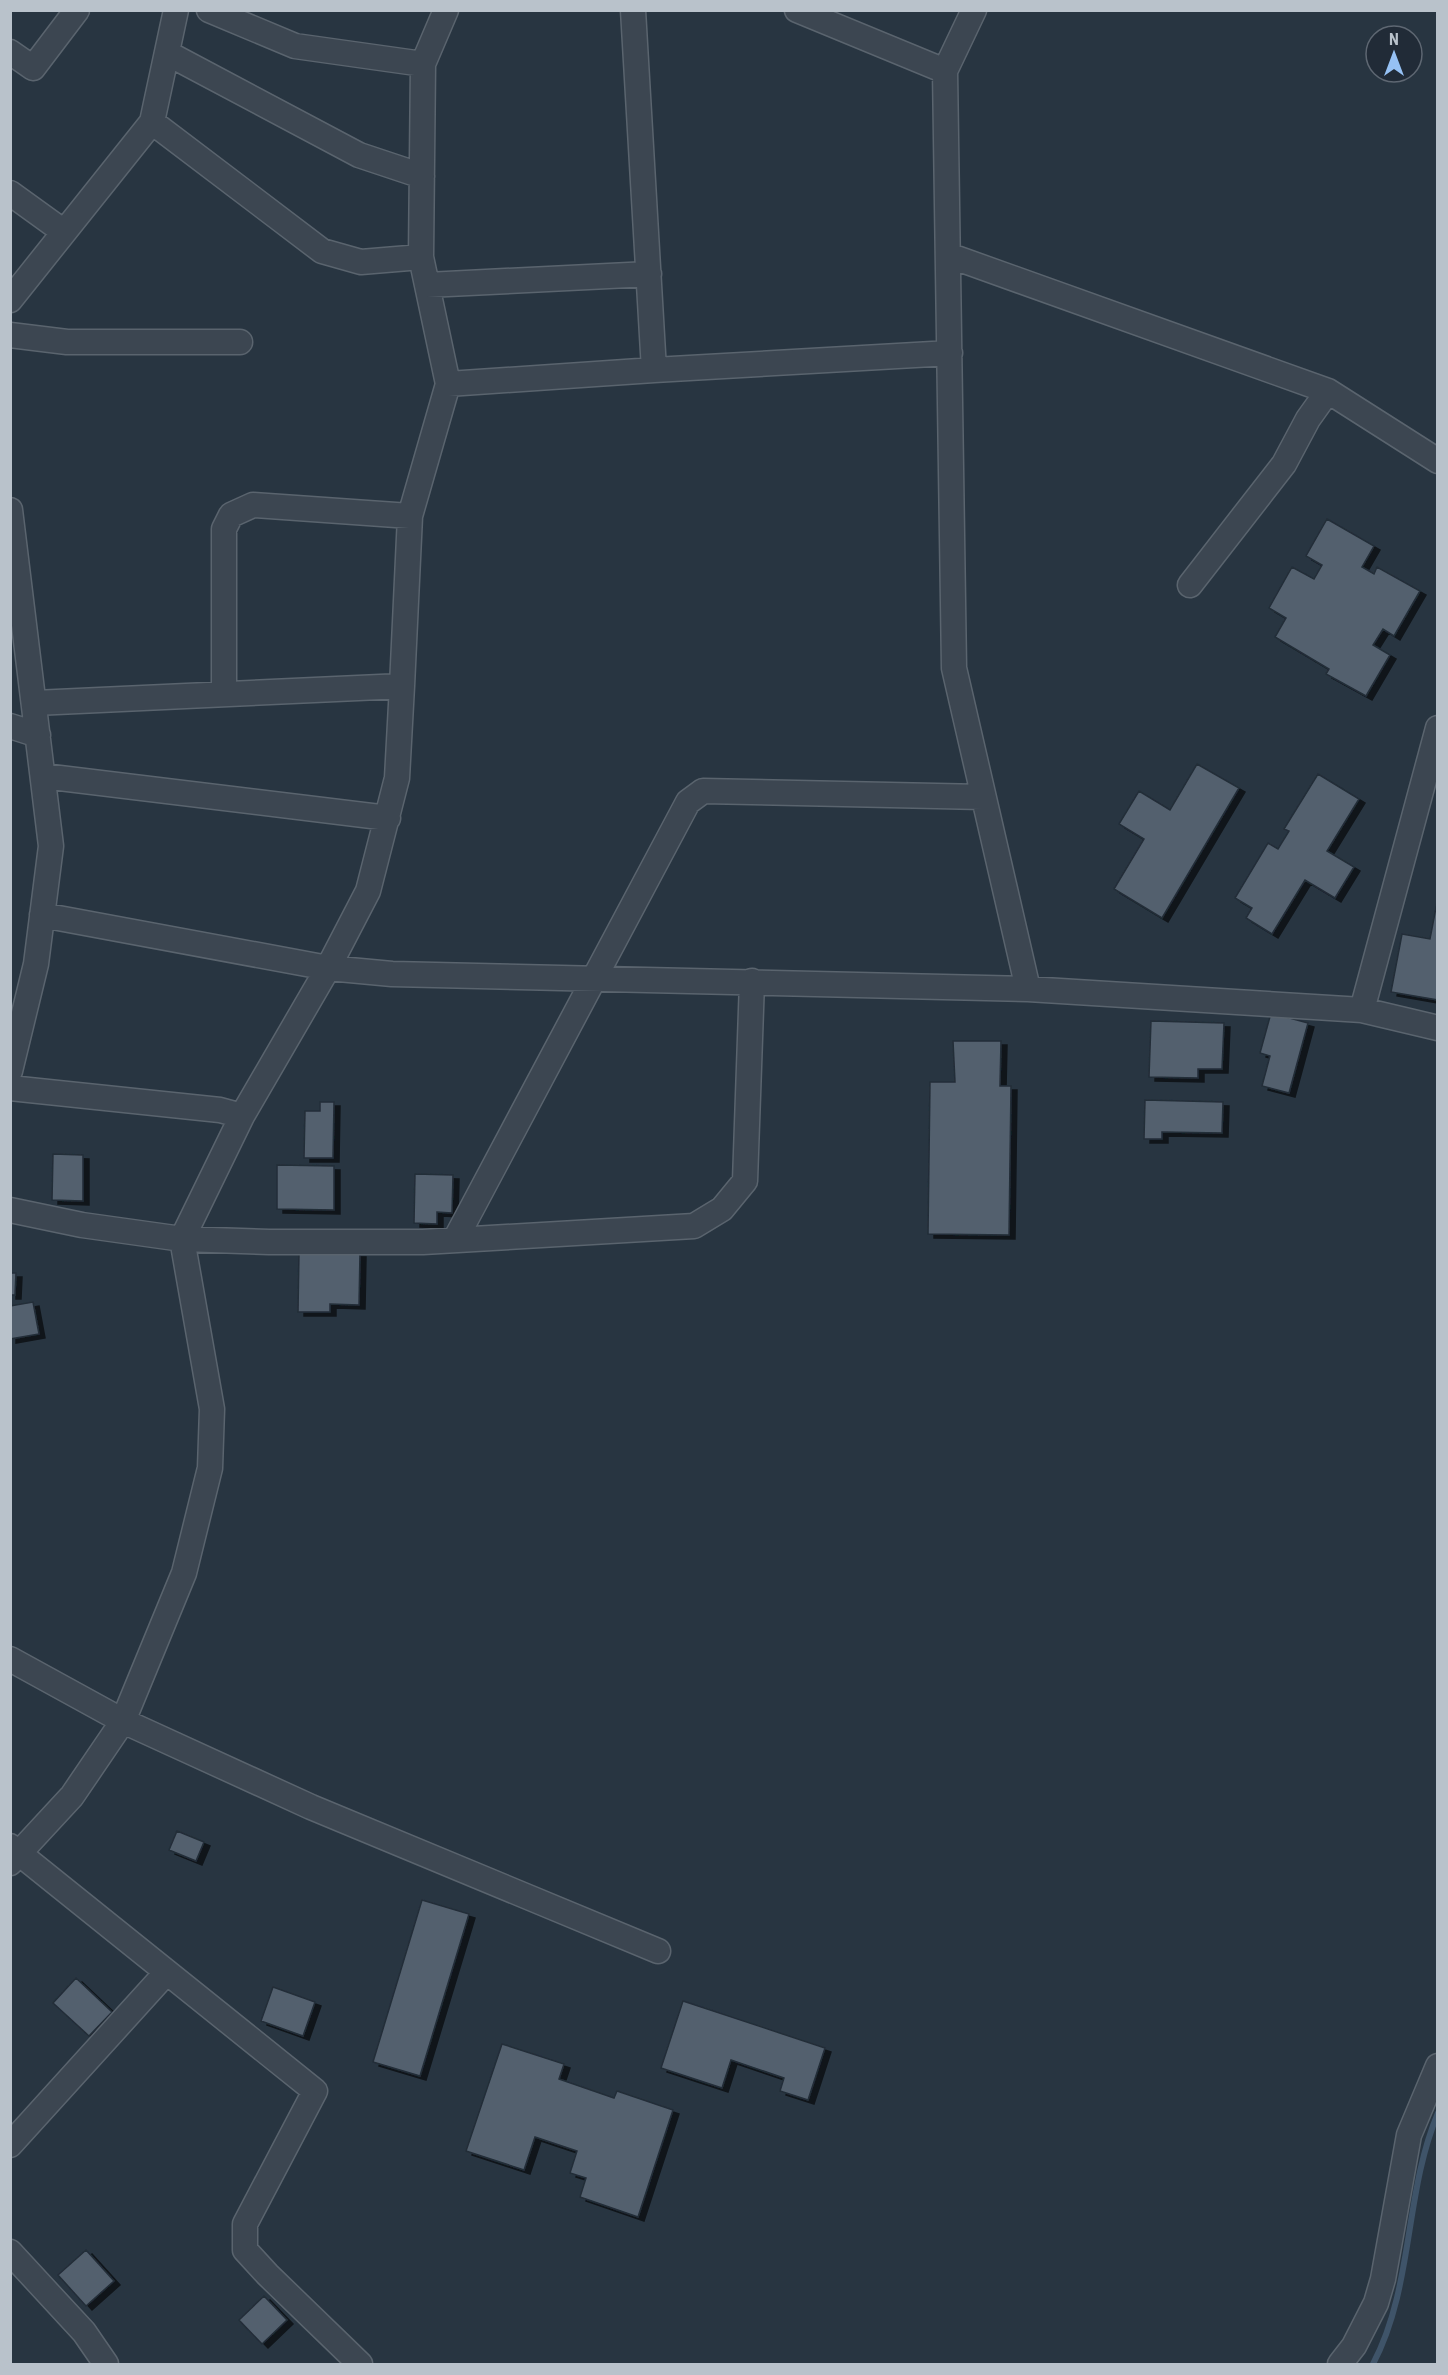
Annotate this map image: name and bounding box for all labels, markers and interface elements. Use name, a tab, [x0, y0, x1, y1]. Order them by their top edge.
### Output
north arrow	[1364, 24, 1424, 84]
text: N	[1389, 30, 1399, 49]

